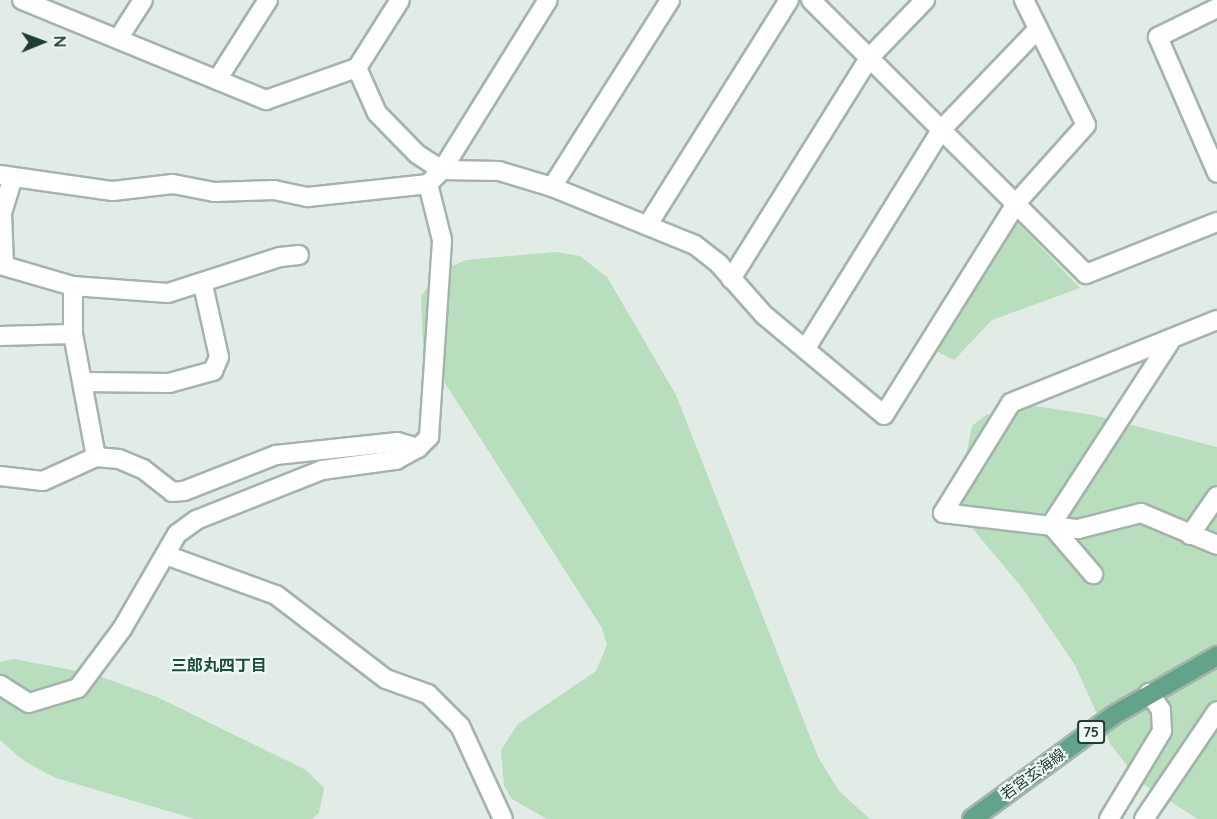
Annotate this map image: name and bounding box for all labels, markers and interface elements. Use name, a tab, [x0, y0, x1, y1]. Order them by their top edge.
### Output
north arrow	[12, 12, 72, 72]
text: N	[50, 36, 70, 48]
district label: 三郎丸四丁目	[171, 655, 267, 675]
road number: 75	[1076, 721, 1106, 743]
street label: 若宮玄海線	[997, 745, 1069, 803]

